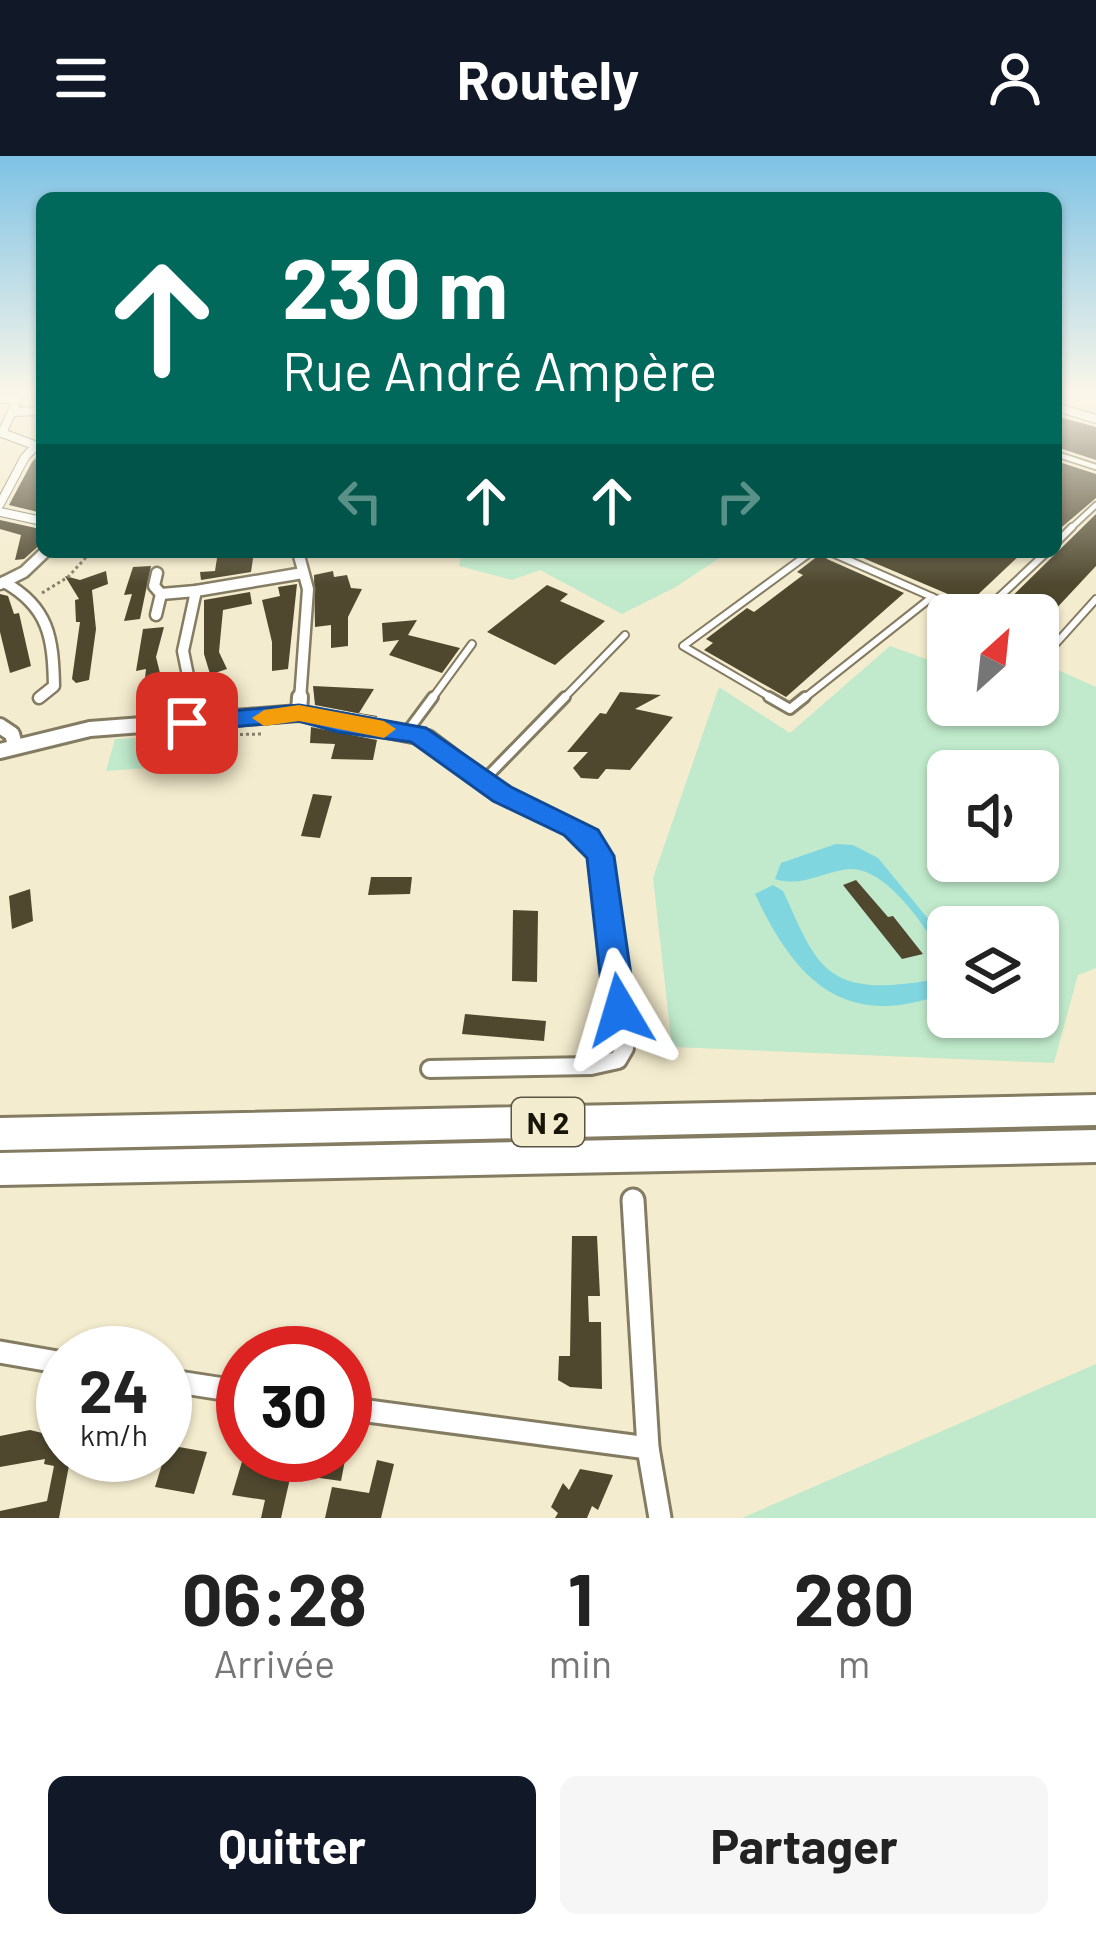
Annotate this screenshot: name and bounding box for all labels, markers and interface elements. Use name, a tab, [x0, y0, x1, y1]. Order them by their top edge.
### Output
icon: menu	[48, 45, 114, 111]
icon: person	[982, 45, 1048, 111]
text: Routely	[457, 46, 639, 111]
text: 230 m	[282, 235, 508, 336]
icon: ahead	[84, 240, 240, 396]
text: Rue André Ampère	[282, 337, 717, 402]
icon: left	[327, 468, 393, 534]
icon: ahead	[453, 468, 519, 534]
icon: ahead	[579, 468, 645, 534]
icon: right	[705, 468, 771, 534]
north arrow	[927, 594, 1059, 726]
map controls	[927, 594, 1059, 1038]
pin	[136, 672, 238, 774]
icon: arrive	[154, 690, 220, 756]
button: sound	[927, 750, 1059, 882]
button: layers	[927, 906, 1059, 1038]
position arrow	[557, 947, 683, 1073]
road number: N 2	[512, 1098, 584, 1146]
speed limit sign: 30	[216, 1326, 372, 1482]
text: 24	[79, 1353, 149, 1425]
text: km/h	[80, 1416, 148, 1452]
text: 06:28	[182, 1554, 367, 1640]
text: 1	[568, 1554, 593, 1640]
text: 280	[794, 1554, 914, 1640]
text: Arrivée	[214, 1639, 335, 1686]
text: min	[549, 1639, 612, 1686]
text: m	[838, 1639, 870, 1686]
button: Quitter	[48, 1776, 536, 1914]
button: Partager	[560, 1776, 1048, 1914]

